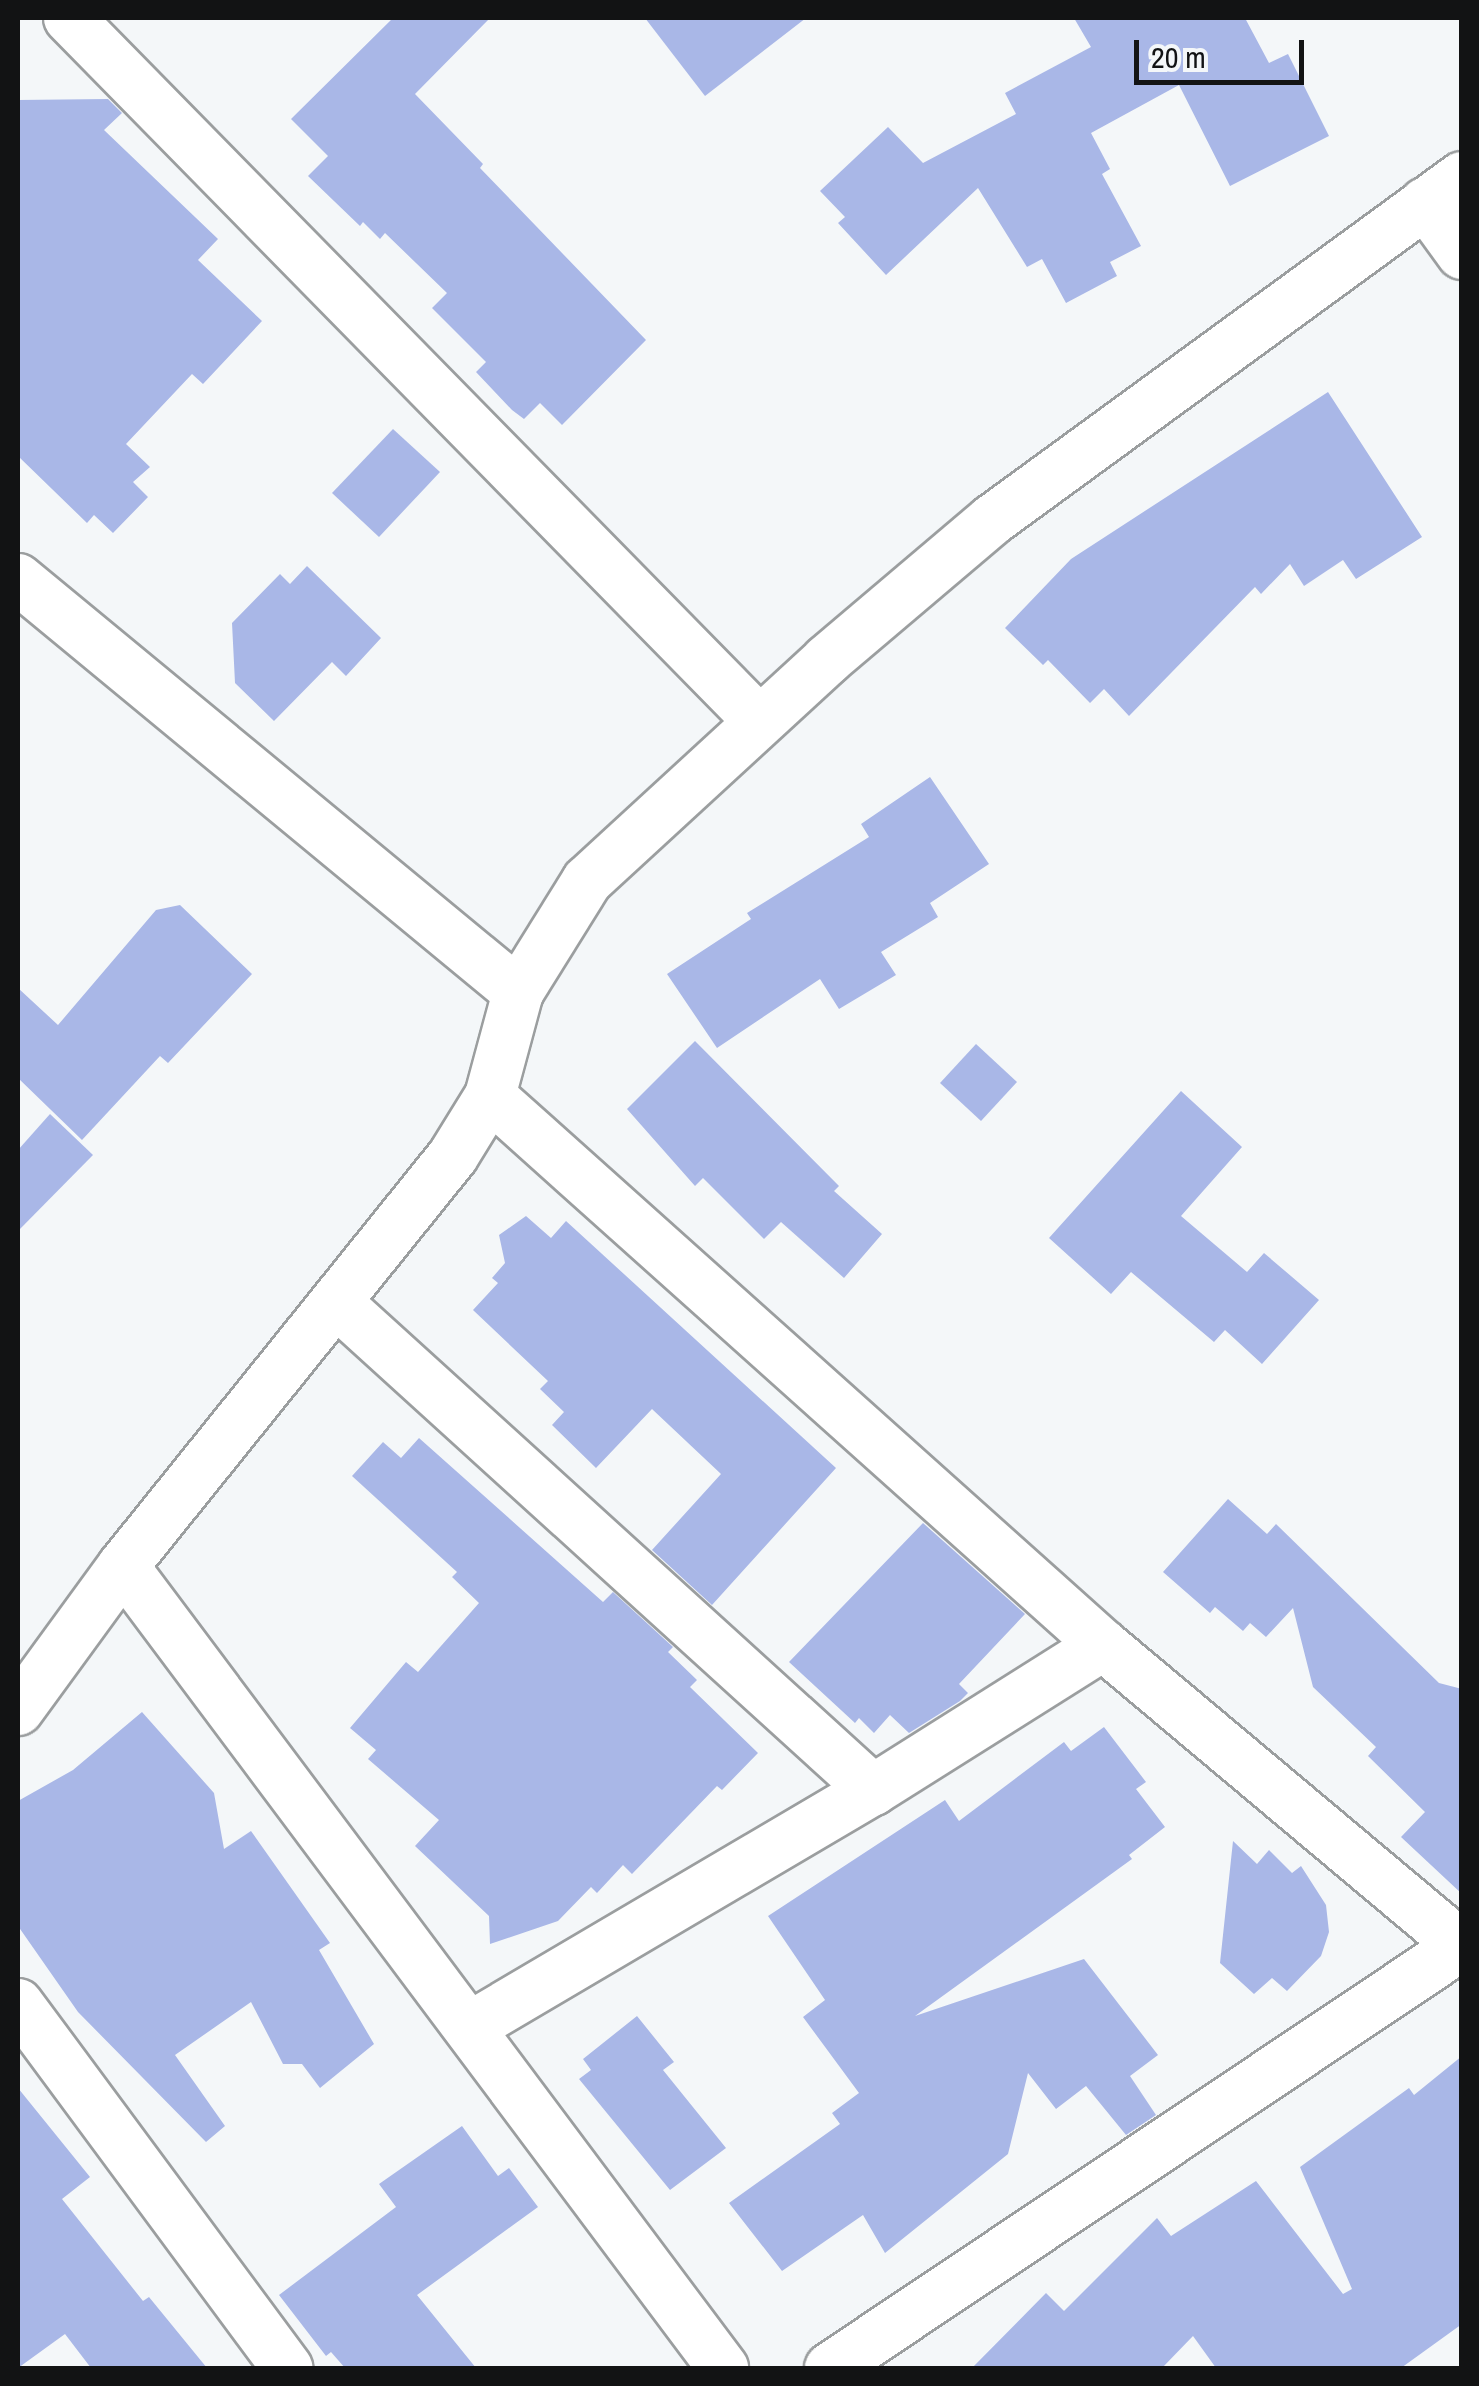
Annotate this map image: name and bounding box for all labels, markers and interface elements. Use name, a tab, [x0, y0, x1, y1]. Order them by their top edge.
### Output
scale bar	[1139, 20, 1309, 82]
text: 20 m	[1151, 37, 1206, 77]

